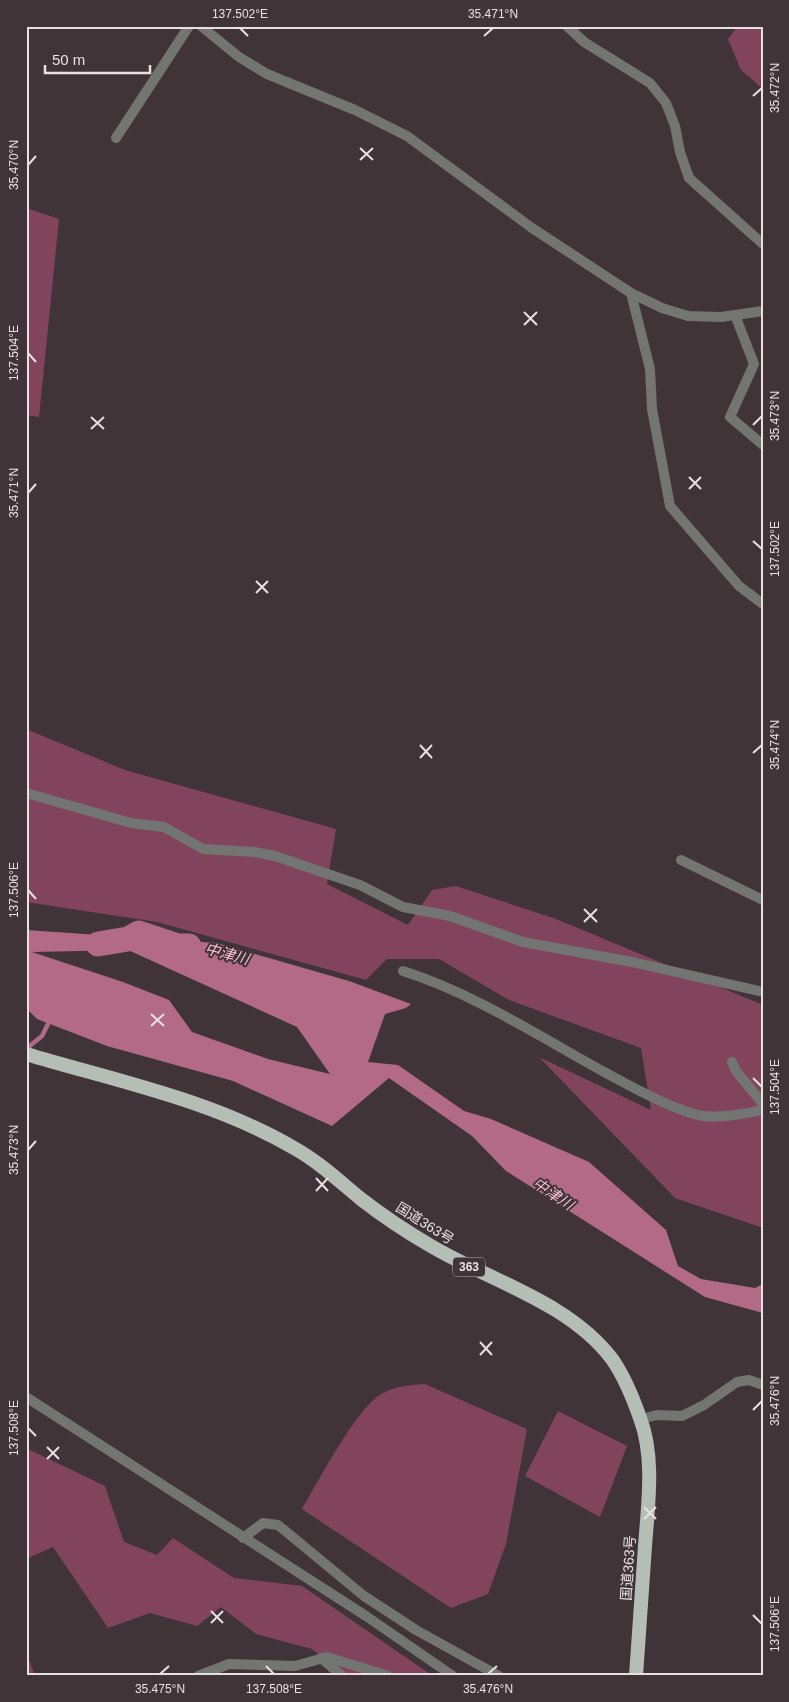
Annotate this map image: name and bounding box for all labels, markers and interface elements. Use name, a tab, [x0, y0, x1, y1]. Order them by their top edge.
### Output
text: 137.502°E	[212, 7, 268, 21]
text: 35.471°N	[468, 7, 518, 21]
scale bar	[45, 42, 150, 74]
text: 50 m	[52, 51, 85, 68]
text: 35.472°N	[768, 63, 782, 113]
text: 35.470°N	[7, 140, 21, 190]
text: 137.504°E	[7, 325, 21, 381]
text: 35.473°N	[768, 391, 782, 441]
text: 35.471°N	[7, 468, 21, 518]
text: 137.502°E	[768, 521, 782, 577]
text: 35.474°N	[768, 720, 782, 770]
text: 137.506°E	[7, 862, 21, 918]
water label: 中津川	[203, 939, 253, 968]
text: 137.504°E	[768, 1059, 782, 1115]
text: 35.473°N	[7, 1125, 21, 1175]
water label: 中津川	[530, 1174, 578, 1214]
street label: 国道363号	[393, 1199, 457, 1247]
road number: 363	[453, 1258, 485, 1276]
text: 35.476°N	[768, 1376, 782, 1426]
text: 137.508°E	[7, 1400, 21, 1456]
street label: 国道363号	[618, 1535, 638, 1601]
text: 137.506°E	[768, 1596, 782, 1652]
text: 35.475°N	[135, 1682, 185, 1696]
text: 137.508°E	[246, 1682, 302, 1696]
text: 35.476°N	[463, 1682, 513, 1696]

